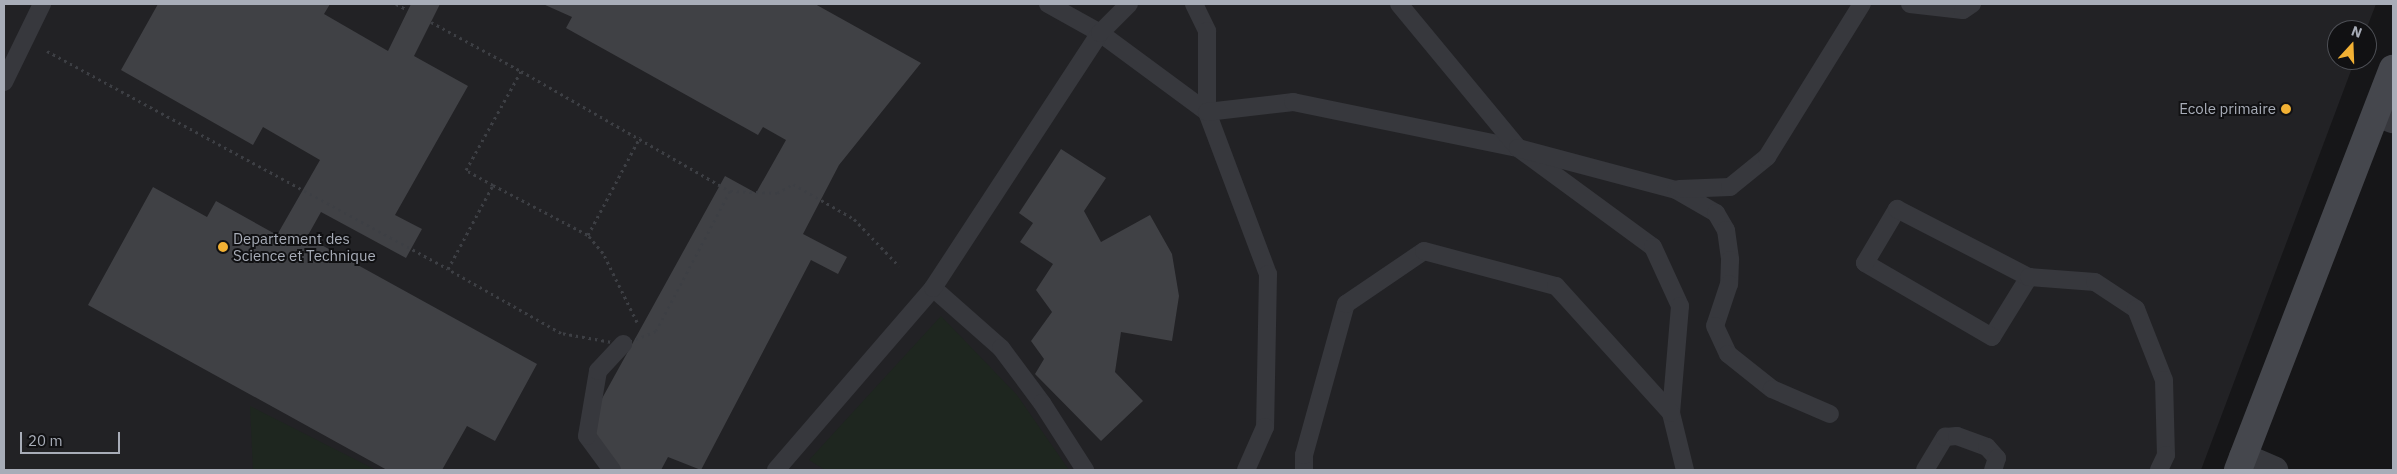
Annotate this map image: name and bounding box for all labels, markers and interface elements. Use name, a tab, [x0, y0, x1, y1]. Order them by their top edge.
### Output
north arrow	[2327, 20, 2377, 70]
text: N	[2349, 22, 2365, 42]
place label: Ecole primaire	[2179, 100, 2276, 118]
marker: Ecole primaire	[2280, 103, 2292, 115]
place label: Departement des Science et Technique	[233, 229, 376, 264]
marker: Departement des Science et Technique	[217, 241, 229, 253]
scale bar	[22, 422, 122, 454]
text: 20 m	[28, 431, 63, 450]

